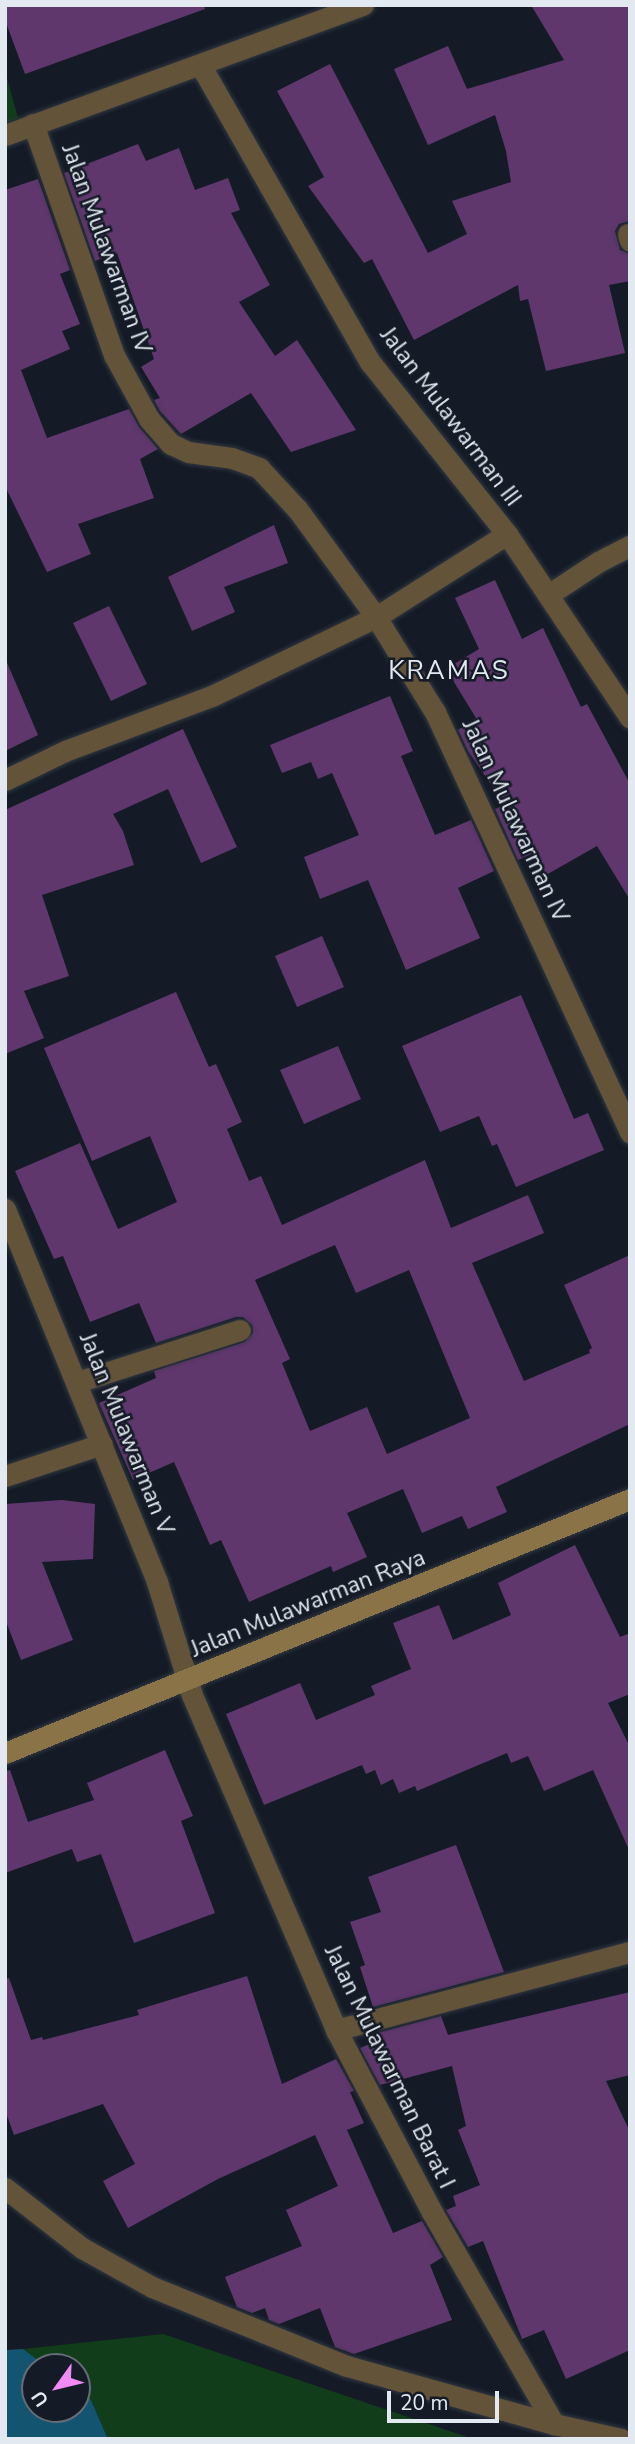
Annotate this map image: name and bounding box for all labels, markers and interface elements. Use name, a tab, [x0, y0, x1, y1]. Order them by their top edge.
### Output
street label: Jalan Mulawarman IV	[55, 140, 157, 358]
street label: Jalan Mulawarman III	[374, 322, 526, 512]
district label: KRAMAS	[389, 655, 509, 687]
street label: Jalan Mulawarman IV	[456, 715, 574, 927]
street label: Jalan Mulawarman V	[73, 1329, 179, 1539]
street label: Jalan Mulawarman Raya	[187, 1544, 429, 1664]
street label: Jalan Mulawarman Barat I	[318, 1941, 460, 2193]
north arrow	[21, 2353, 91, 2423]
scale bar	[390, 2378, 502, 2422]
text: U	[26, 2386, 55, 2412]
text: 20 m	[400, 2389, 449, 2417]

